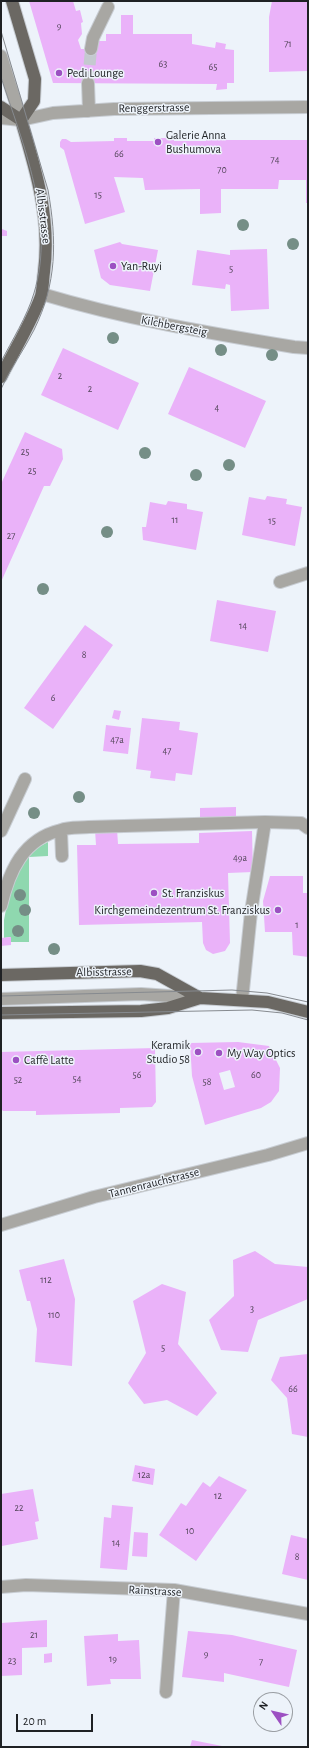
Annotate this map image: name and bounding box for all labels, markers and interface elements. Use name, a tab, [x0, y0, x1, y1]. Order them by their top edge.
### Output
house number: 9	[57, 20, 61, 32]
house number: 71	[284, 38, 292, 50]
house number: 63	[159, 58, 167, 70]
house number: 65	[209, 61, 217, 73]
place label: Pedi Lounge	[67, 66, 124, 80]
marker: Pedi Lounge	[54, 68, 64, 78]
street label: Renggerstrasse	[118, 100, 190, 116]
place label: Galerie Anna Bushumova	[166, 128, 226, 156]
marker: Galerie Anna Bushumova	[153, 137, 163, 147]
house number: 66	[114, 148, 124, 160]
house number: 74	[271, 154, 279, 166]
house number: 70	[217, 164, 227, 176]
street label: Albisstrasse	[32, 188, 54, 244]
house number: 15	[94, 189, 102, 201]
place label: Yan-Ruyi	[121, 259, 162, 273]
marker: Yan-Ruyi	[108, 261, 118, 271]
house number: 5	[229, 263, 233, 275]
street label: Kilchbergsteig	[140, 313, 208, 339]
house number: 2	[58, 370, 62, 382]
house number: 2	[88, 383, 92, 395]
house number: 4	[215, 402, 219, 414]
house number: 25	[21, 446, 29, 458]
house number: 25	[28, 465, 36, 477]
house number: 11	[172, 514, 178, 526]
house number: 15	[268, 515, 276, 527]
house number: 27	[7, 530, 15, 542]
house number: 14	[239, 620, 247, 632]
house number: 8	[82, 649, 86, 661]
house number: 6	[51, 692, 55, 704]
house number: 47a	[110, 734, 124, 746]
house number: 47	[163, 745, 171, 757]
house number: 49a	[233, 852, 247, 864]
place label: St. Franziskus	[162, 886, 224, 900]
marker: St. Franziskus	[149, 888, 159, 898]
place label: Kirchgemeindezentrum St. Franziskus	[94, 903, 270, 917]
marker: Kirchgemeindezentrum St. Franziskus	[273, 905, 283, 915]
house number: 1	[295, 919, 299, 931]
street label: Albisstrasse	[76, 964, 132, 980]
place label: Keramik Studio 58	[147, 1038, 190, 1066]
place label: My Way Optics	[227, 1046, 295, 1060]
marker: Keramik Studio 58	[193, 1047, 203, 1057]
marker: My Way Optics	[214, 1048, 224, 1058]
place label: Caffè Latte	[24, 1053, 74, 1067]
marker: Caffè Latte	[11, 1055, 21, 1065]
house number: 56	[133, 1069, 141, 1081]
house number: 60	[251, 1069, 261, 1081]
house number: 54	[73, 1073, 81, 1085]
house number: 52	[14, 1074, 22, 1086]
house number: 58	[203, 1076, 211, 1088]
street label: Tannenrauchstrasse	[107, 1165, 201, 1201]
house number: 112	[40, 1274, 52, 1286]
house number: 3	[250, 1303, 254, 1315]
house number: 110	[48, 1309, 60, 1321]
house number: 5	[161, 1342, 165, 1354]
house number: 66	[288, 1383, 298, 1395]
house number: 12a	[138, 1469, 150, 1481]
house number: 12	[214, 1490, 222, 1502]
house number: 22	[14, 1502, 24, 1514]
house number: 10	[186, 1525, 194, 1537]
house number: 14	[112, 1537, 120, 1549]
house number: 8	[295, 1551, 299, 1563]
street label: Rainstrasse	[128, 1582, 182, 1600]
house number: 21	[30, 1629, 38, 1641]
house number: 9	[204, 1648, 208, 1660]
house number: 19	[109, 1653, 117, 1665]
house number: 23	[8, 1655, 16, 1667]
house number: 7	[259, 1656, 263, 1668]
north arrow	[253, 1692, 293, 1732]
text: N	[257, 1699, 270, 1712]
scale bar	[18, 1706, 95, 1732]
text: 20 m	[23, 1715, 46, 1727]

